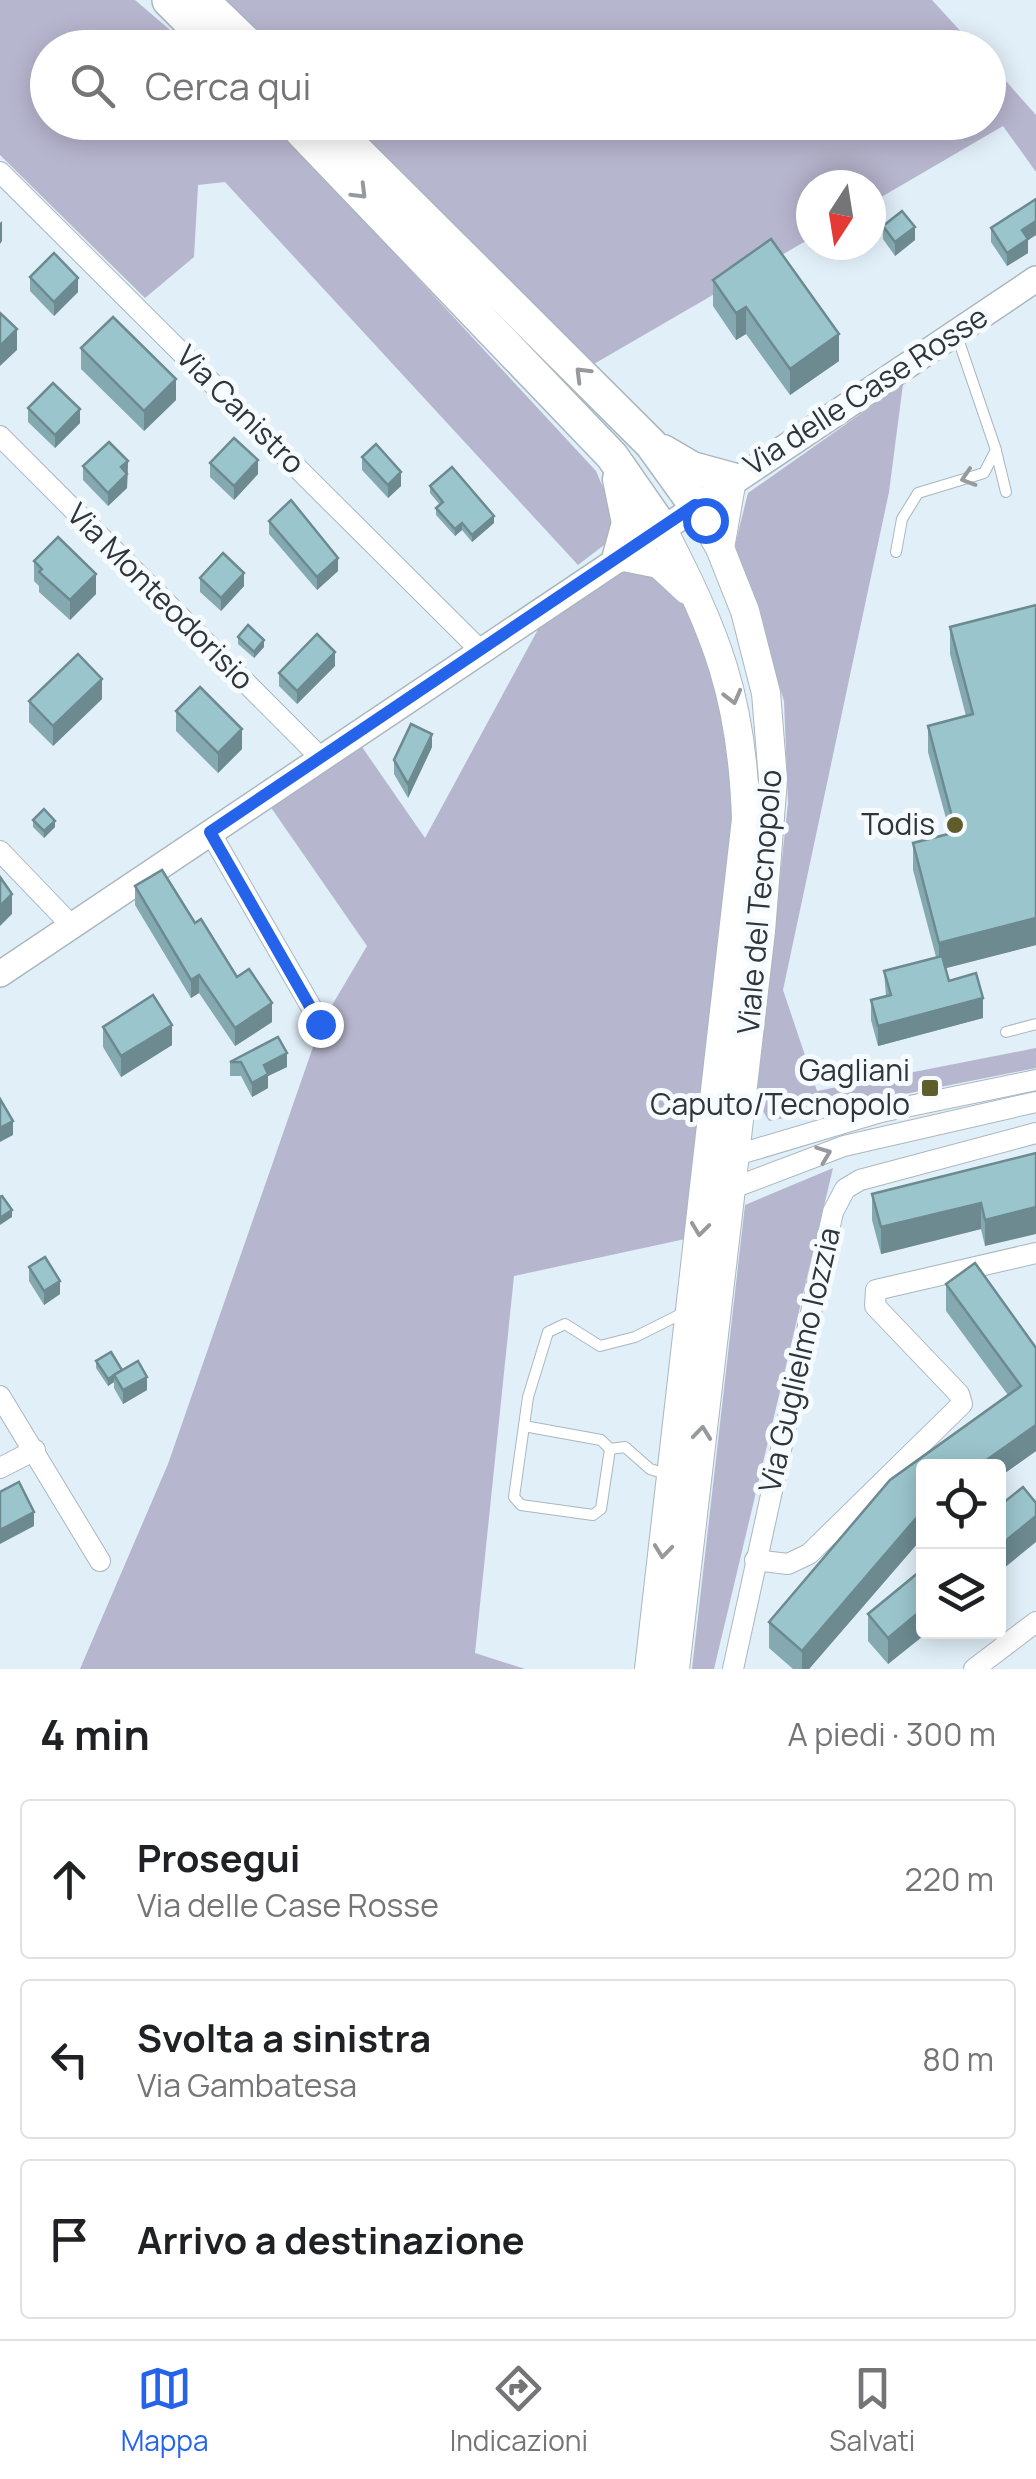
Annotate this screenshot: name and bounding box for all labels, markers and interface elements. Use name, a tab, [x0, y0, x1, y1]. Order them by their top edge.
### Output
search box	[30, 30, 1006, 140]
icon: search	[65, 58, 120, 113]
text: Cerca qui	[145, 59, 311, 111]
north arrow	[796, 170, 886, 260]
one-way arrow	[348, 181, 366, 199]
street label: Via delle Case Rosse	[735, 295, 995, 484]
street label: Via Canistro	[168, 336, 314, 482]
one-way arrow	[576, 368, 594, 386]
one-way arrow	[961, 466, 978, 486]
street label: Via Monteodorisio	[59, 494, 263, 698]
route start	[683, 498, 729, 544]
one-way arrow	[722, 688, 743, 705]
street label: Viale del Tecnopolo	[727, 768, 790, 1036]
place label: Todis	[861, 803, 935, 844]
marker: Todis	[944, 814, 966, 836]
route end	[298, 1002, 344, 1048]
place label: Gagliani Caputo/Tecnopolo	[650, 1049, 910, 1124]
marker: Gagliani Caputo/Tecnopolo	[919, 1077, 941, 1099]
one-way arrow	[814, 1145, 831, 1165]
one-way arrow	[690, 1221, 711, 1237]
street label: Via Guglielmo Iozzia	[748, 1223, 849, 1496]
one-way arrow	[691, 1425, 712, 1441]
map controls	[916, 1459, 1006, 1639]
button: locate	[916, 1459, 1006, 1549]
one-way arrow	[653, 1544, 674, 1560]
button: layers	[916, 1549, 1006, 1639]
text: 4 min	[40, 1705, 150, 1763]
text: A piedi · 300 m	[787, 1712, 996, 1756]
text: Prosegui	[137, 1831, 300, 1883]
icon: ahead	[42, 1852, 97, 1907]
text: 220 m	[904, 1857, 994, 1901]
text: Via delle Case Rosse	[137, 1883, 439, 1927]
text: Svolta a sinistra	[137, 2011, 431, 2063]
icon: left	[42, 2032, 97, 2087]
text: 80 m	[922, 2037, 994, 2081]
text: Via Gambatesa	[137, 2063, 357, 2107]
icon: arrive	[42, 2212, 97, 2267]
text: Arrivo a destinazione	[137, 2213, 525, 2265]
tab: Mappa	[121, 2361, 208, 2459]
tab: Indicazioni	[450, 2361, 588, 2459]
tab: Salvati	[829, 2361, 915, 2459]

